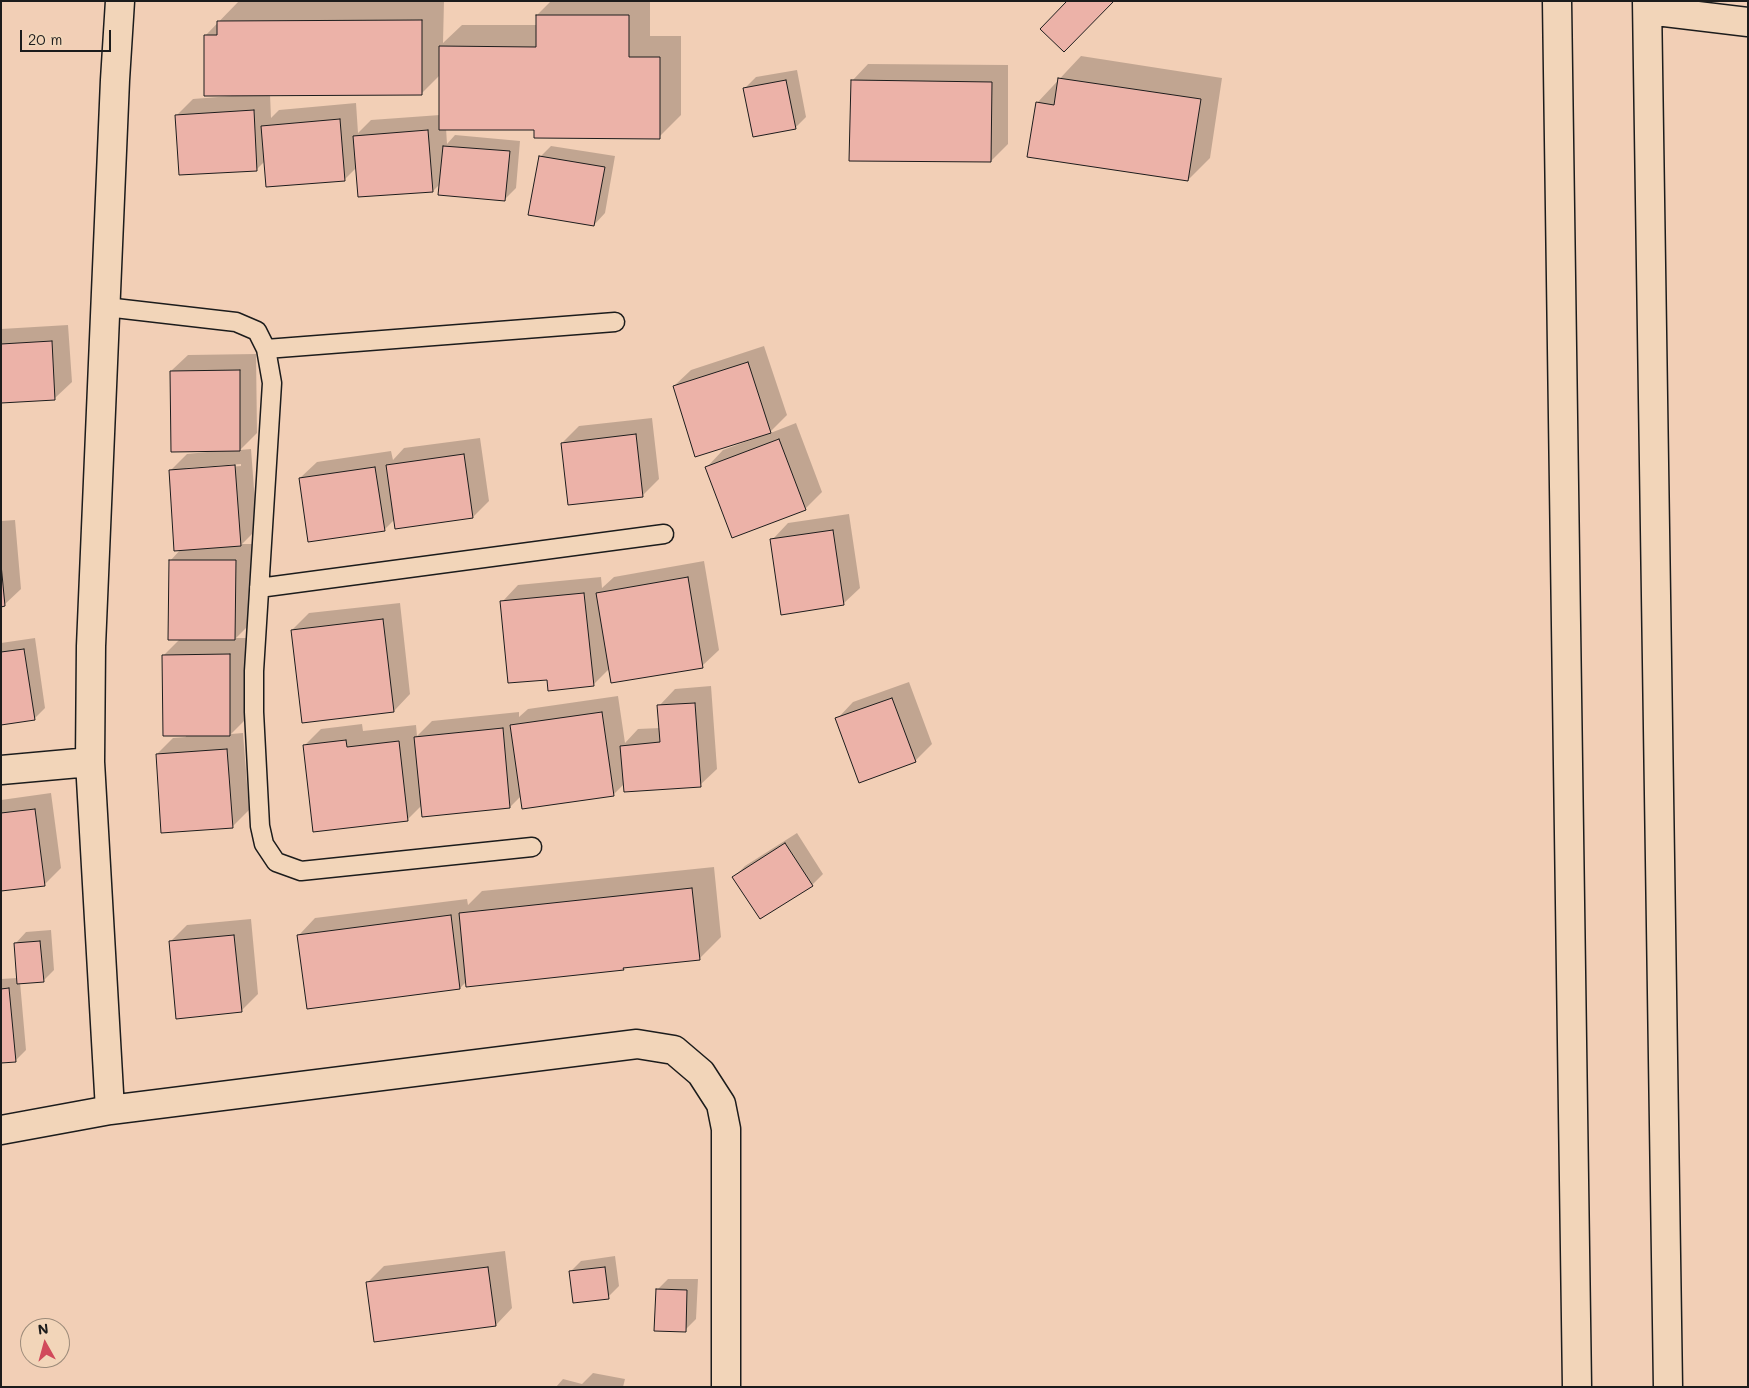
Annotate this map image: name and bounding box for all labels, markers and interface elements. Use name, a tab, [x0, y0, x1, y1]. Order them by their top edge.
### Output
scale bar	[22, 20, 114, 52]
text: 20 m	[28, 29, 62, 49]
north arrow	[20, 1318, 70, 1368]
text: N	[37, 1319, 50, 1339]

